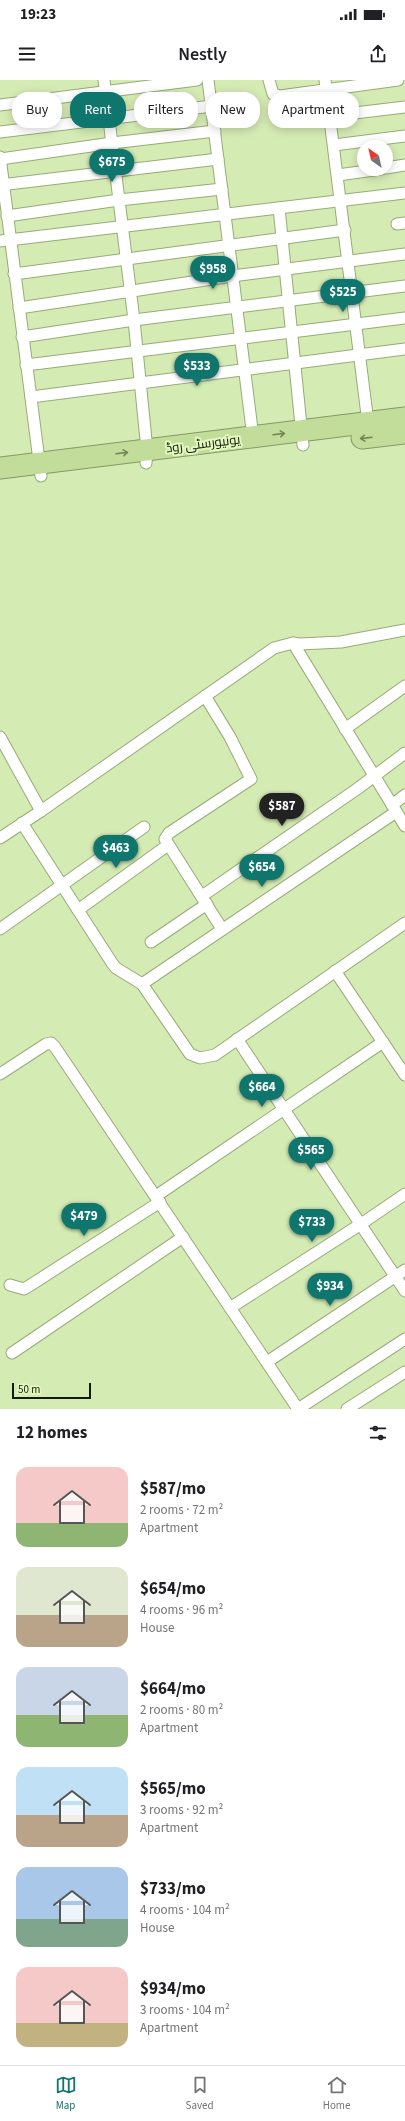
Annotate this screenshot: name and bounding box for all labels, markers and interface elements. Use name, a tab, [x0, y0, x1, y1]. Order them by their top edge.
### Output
text: 19:23	[20, 4, 56, 25]
text: Nestly	[178, 42, 227, 67]
icon: menu	[16, 43, 38, 65]
icon: share	[367, 43, 389, 65]
chip: Buy	[12, 92, 62, 128]
chip: Rent	[70, 92, 126, 128]
chip: Filters	[134, 92, 198, 128]
chip: New	[206, 92, 260, 128]
chip: Apartment	[268, 92, 359, 128]
north arrow	[357, 140, 393, 176]
map controls	[357, 140, 393, 176]
pin: $675	[88, 149, 136, 183]
text: $675	[98, 153, 126, 171]
pin: $958	[189, 256, 237, 290]
text: $958	[199, 260, 227, 278]
pin: $525	[319, 279, 367, 313]
text: $525	[329, 283, 357, 301]
pin: $533	[173, 353, 221, 387]
text: $533	[183, 357, 211, 375]
street label: یونیورسٹی روڈ	[165, 430, 242, 457]
one-way arrow	[272, 430, 285, 438]
one-way arrow	[360, 434, 373, 441]
one-way arrow	[115, 449, 128, 456]
pin: $587	[258, 793, 306, 827]
text: $587	[268, 797, 296, 815]
pin: $463	[92, 835, 140, 869]
text: $463	[102, 839, 130, 857]
pin: $654	[238, 854, 286, 888]
text: $654	[248, 858, 276, 876]
pin: $664	[238, 1074, 286, 1108]
text: $664	[248, 1078, 276, 1096]
pin: $565	[287, 1137, 335, 1171]
text: $565	[297, 1141, 325, 1159]
pin: $479	[60, 1203, 108, 1237]
text: $479	[70, 1207, 98, 1225]
pin: $733	[288, 1209, 336, 1243]
text: $733	[298, 1213, 326, 1231]
pin: $934	[306, 1273, 354, 1307]
text: $934	[316, 1277, 344, 1295]
scale bar	[12, 1381, 91, 1400]
text: 50 m	[18, 1382, 40, 1397]
text: 12 homes	[16, 1421, 87, 1445]
icon: filters	[367, 1422, 389, 1444]
text: $587/mo	[140, 1477, 206, 1501]
icon: home	[48, 1483, 96, 1531]
text: 2 rooms · 72 m²	[140, 1501, 223, 1519]
text: Apartment	[140, 1519, 198, 1537]
text: $654/mo	[140, 1577, 206, 1601]
icon: home	[48, 1583, 96, 1631]
text: 4 rooms · 96 m²	[140, 1601, 223, 1619]
text: House	[140, 1619, 175, 1637]
text: $664/mo	[140, 1677, 206, 1701]
icon: home	[48, 1683, 96, 1731]
text: 2 rooms · 80 m²	[140, 1701, 223, 1719]
text: Apartment	[140, 1719, 198, 1737]
text: $565/mo	[140, 1777, 206, 1801]
icon: home	[48, 1783, 96, 1831]
text: 3 rooms · 92 m²	[140, 1801, 223, 1819]
text: Apartment	[140, 1819, 198, 1837]
text: $733/mo	[140, 1877, 206, 1901]
icon: home	[48, 1883, 96, 1931]
text: 4 rooms · 104 m²	[140, 1901, 230, 1919]
text: House	[140, 1919, 175, 1937]
text: $934/mo	[140, 1977, 206, 2001]
icon: home	[48, 1983, 96, 2031]
text: 3 rooms · 104 m²	[140, 2001, 230, 2019]
text: Apartment	[140, 2019, 198, 2037]
tab: Map	[55, 2074, 77, 2113]
tab: Saved	[186, 2074, 214, 2113]
tab: Home	[323, 2074, 350, 2113]

